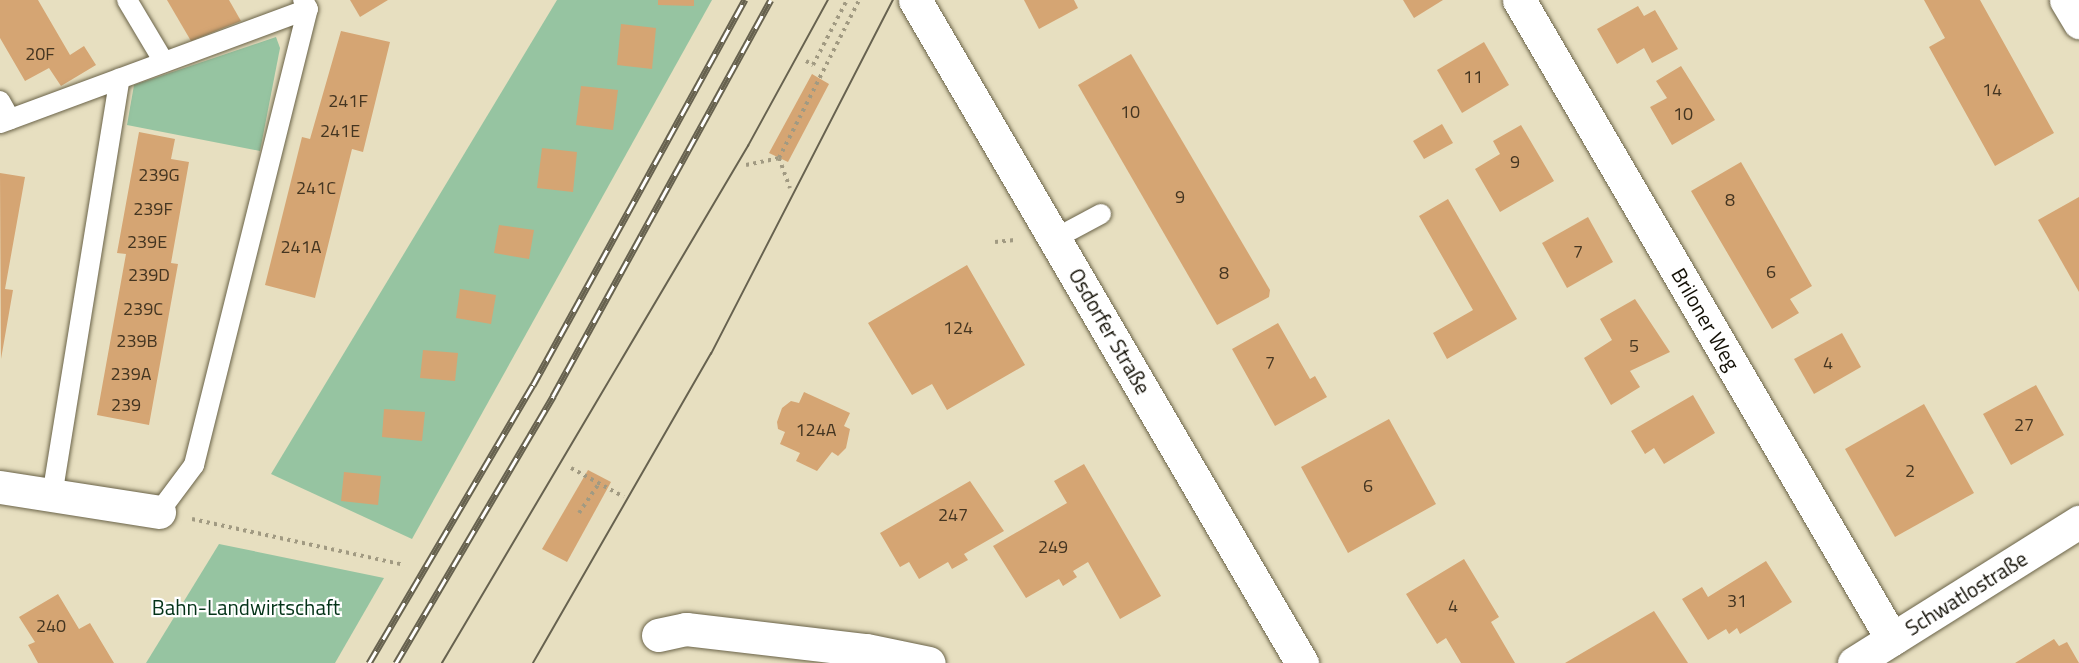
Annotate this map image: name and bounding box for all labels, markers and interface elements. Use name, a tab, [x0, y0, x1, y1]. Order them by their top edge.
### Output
house number: 20F	[25, 43, 55, 65]
house number: 11	[1463, 66, 1483, 88]
house number: 14	[1982, 79, 2002, 101]
house number: 241F	[328, 90, 368, 112]
house number: 10	[1120, 101, 1140, 123]
house number: 10	[1673, 103, 1693, 125]
house number: 241E	[320, 120, 360, 142]
house number: 9	[1510, 151, 1520, 173]
house number: 239G	[138, 164, 180, 186]
house number: 241C	[296, 177, 336, 199]
house number: 9	[1175, 186, 1185, 208]
house number: 8	[1725, 189, 1735, 211]
house number: 239F	[133, 198, 173, 220]
house number: 239E	[127, 231, 167, 253]
house number: 241A	[281, 236, 321, 258]
house number: 7	[1573, 241, 1583, 263]
house number: 6	[1766, 261, 1776, 283]
house number: 8	[1219, 262, 1229, 284]
street label: Osdorfer Straße	[1064, 263, 1156, 399]
street label: Briloner Weg	[1667, 263, 1745, 375]
house number: 239D	[128, 264, 170, 286]
house number: 239C	[123, 298, 163, 320]
house number: 124	[943, 317, 973, 339]
house number: 239B	[116, 330, 158, 352]
house number: 5	[1629, 335, 1639, 357]
house number: 7	[1265, 352, 1275, 374]
house number: 4	[1823, 352, 1833, 374]
house number: 239A	[111, 363, 151, 385]
house number: 239	[111, 394, 141, 416]
house number: 27	[2014, 414, 2034, 436]
house number: 124A	[796, 419, 836, 441]
house number: 2	[1905, 460, 1915, 482]
house number: 6	[1363, 475, 1373, 497]
house number: 247	[938, 504, 968, 526]
house number: 249	[1038, 536, 1068, 558]
street label: Schwatlostraße	[1900, 545, 2032, 641]
house number: 31	[1727, 590, 1747, 612]
park label: Bahn-Landwirtschaft	[152, 594, 340, 620]
house number: 4	[1448, 595, 1458, 617]
house number: 240	[36, 615, 66, 637]

